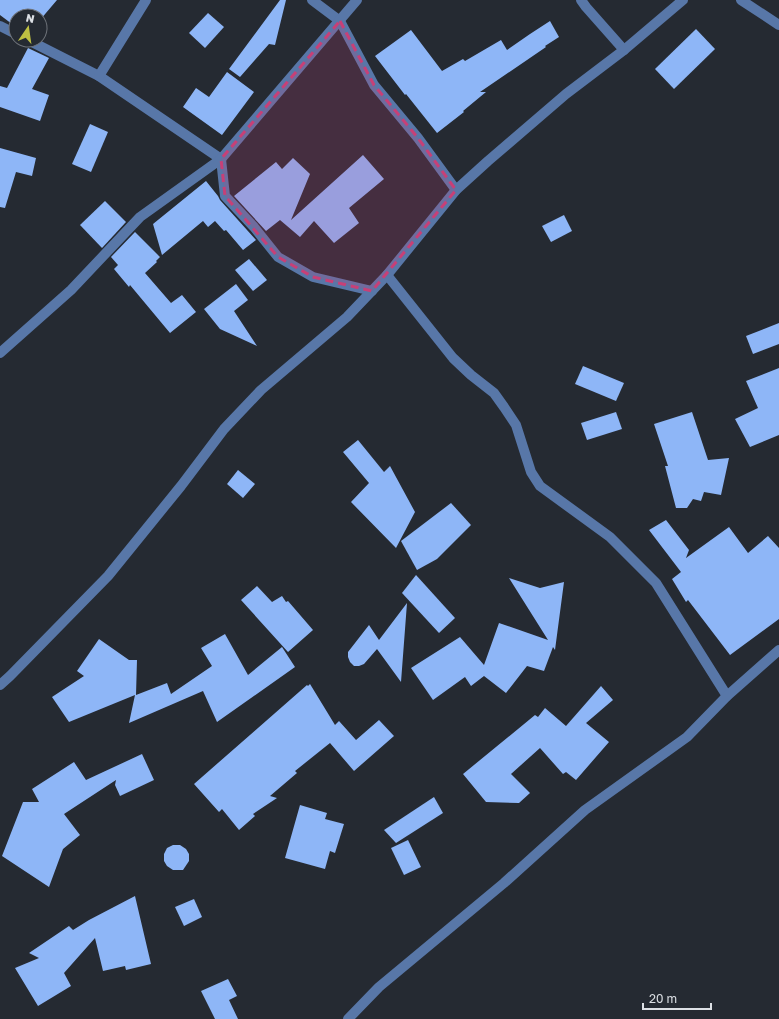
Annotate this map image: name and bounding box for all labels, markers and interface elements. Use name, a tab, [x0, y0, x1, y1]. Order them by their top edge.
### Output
north arrow	[8, 8, 48, 48]
text: N	[25, 10, 36, 25]
scale bar	[643, 985, 711, 1011]
text: 20 m	[649, 991, 677, 1006]

